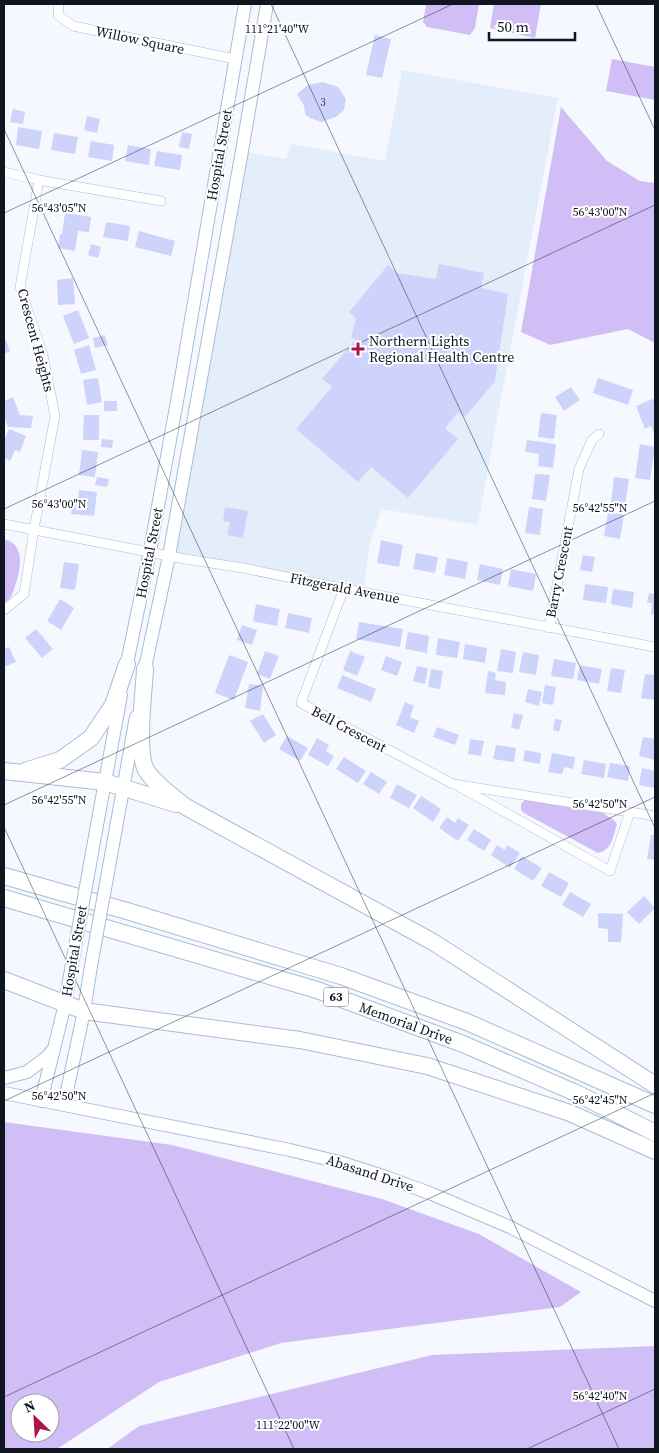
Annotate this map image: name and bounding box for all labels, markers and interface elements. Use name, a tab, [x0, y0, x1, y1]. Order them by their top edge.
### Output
scale bar	[489, 10, 575, 42]
text: 50 m	[497, 16, 529, 37]
street label: Willow Square	[94, 21, 186, 59]
text: 111°21'40"W	[245, 21, 309, 37]
house number: 3	[320, 95, 326, 110]
street label: Hospital Street	[201, 108, 237, 202]
text: 56°43'05"N	[31, 200, 87, 216]
text: 56°43'00"N	[572, 204, 628, 220]
street label: Crescent Heights	[13, 286, 59, 394]
place label: Northern Lights Regional Health Centre	[369, 331, 514, 367]
marker: Northern Lights Regional Health Centre	[351, 342, 365, 356]
text: 56°43'00"N	[31, 496, 87, 512]
text: 56°42'55"N	[572, 500, 628, 516]
street label: Hospital Street	[130, 505, 168, 600]
street label: Barry Crescent	[540, 524, 578, 620]
street label: Fitzgerald Avenue	[288, 568, 402, 608]
street label: Bell Crescent	[308, 701, 390, 757]
text: 56°42'55"N	[31, 792, 87, 808]
text: 56°42'50"N	[572, 796, 628, 812]
street label: Hospital Street	[56, 904, 92, 998]
road number: 63	[324, 988, 348, 1006]
street label: Memorial Drive	[356, 997, 456, 1049]
text: 56°42'50"N	[31, 1088, 87, 1104]
text: 56°42'45"N	[572, 1092, 628, 1108]
street label: Abasand Drive	[324, 1149, 416, 1197]
text: 56°42'40"N	[572, 1388, 628, 1404]
north arrow	[10, 1393, 60, 1443]
text: N	[21, 1395, 38, 1417]
text: 111°22'00"W	[256, 1417, 320, 1433]

